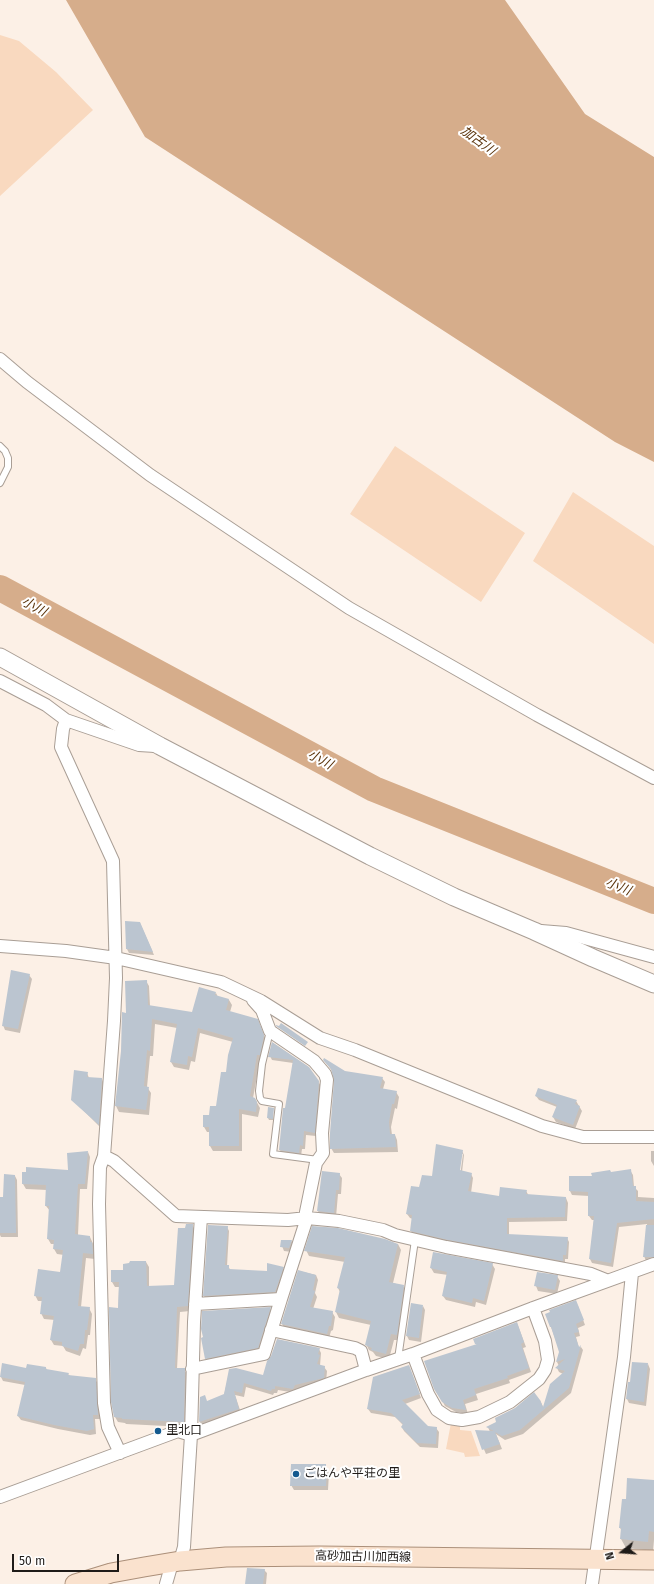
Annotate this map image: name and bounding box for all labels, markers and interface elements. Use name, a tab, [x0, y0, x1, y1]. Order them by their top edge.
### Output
water label: 加古川	[458, 123, 498, 159]
water label: 小川	[19, 594, 49, 620]
water label: 小川	[305, 747, 335, 773]
water label: 小川	[603, 875, 633, 899]
place label: 里北口	[166, 1424, 202, 1438]
marker: 里北口	[153, 1426, 163, 1436]
place label: ごはんや平荘の里	[304, 1467, 400, 1481]
marker: ごはんや平荘の里	[291, 1469, 301, 1479]
north arrow	[602, 1532, 642, 1572]
scale bar	[14, 1546, 121, 1572]
street label: 高砂加古川加西線	[315, 1549, 411, 1565]
text: N	[603, 1550, 617, 1561]
text: 50 m	[19, 1554, 45, 1568]

